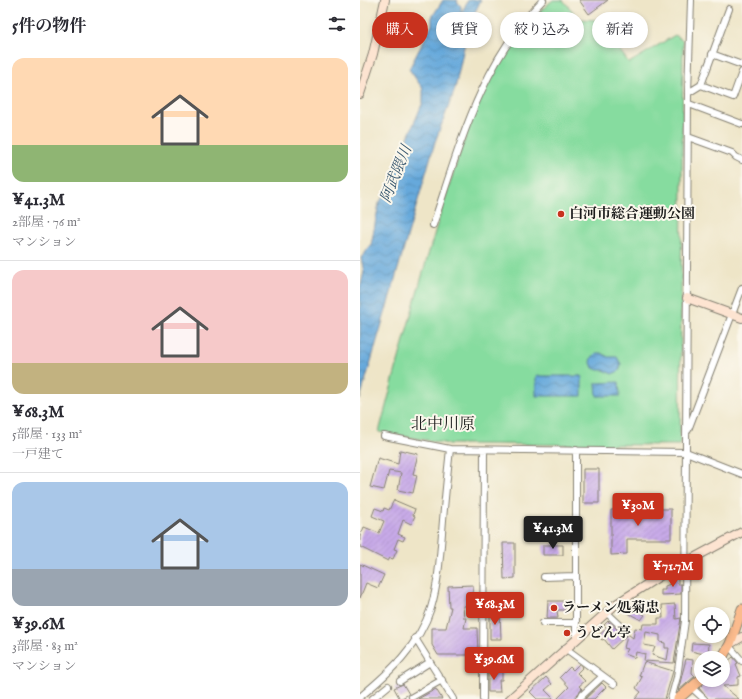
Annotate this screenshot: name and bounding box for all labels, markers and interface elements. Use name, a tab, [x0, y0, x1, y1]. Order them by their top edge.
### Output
chip: 購入	[372, 12, 428, 48]
chip: 賃貸	[436, 12, 492, 48]
chip: 絞り込み	[500, 12, 584, 48]
chip: 新着	[592, 12, 648, 48]
icon: filters	[326, 13, 348, 35]
text: 5件の物件	[12, 16, 86, 37]
icon: home	[144, 84, 216, 156]
water label: 阿武隈川	[376, 141, 417, 205]
text: ¥41.3M	[12, 190, 65, 211]
place label: 白河市総合運動公園	[569, 205, 695, 223]
marker: 白河市総合運動公園	[556, 209, 566, 219]
text: 2部屋 · 76 m²	[12, 214, 81, 231]
text: マンション	[12, 234, 76, 251]
icon: home	[144, 296, 216, 368]
text: ¥68.3M	[12, 402, 64, 423]
district label: 北中川原	[411, 415, 475, 435]
text: 5部屋 · 133 m²	[12, 426, 82, 443]
text: 一戸建て	[12, 446, 64, 463]
pin: ¥30M	[614, 493, 662, 527]
text: ¥30M	[622, 497, 654, 514]
icon: home	[144, 508, 216, 580]
pin: ¥41.3M	[520, 516, 586, 550]
text: ¥41.3M	[533, 520, 573, 537]
pin: ¥71.7M	[640, 554, 706, 588]
text: ¥71.7M	[653, 558, 693, 575]
pin: ¥68.3M	[462, 592, 528, 626]
text: ¥68.3M	[475, 596, 515, 613]
place label: ラーメン処菊忠	[562, 599, 659, 617]
marker: ラーメン処菊忠	[549, 603, 559, 613]
map controls	[694, 607, 730, 687]
button: locate	[694, 607, 730, 643]
text: ¥39.6M	[12, 614, 65, 635]
place label: うどん亭	[575, 624, 631, 642]
marker: うどん亭	[562, 628, 572, 638]
text: 3部屋 · 83 m²	[12, 638, 78, 655]
pin: ¥39.6M	[461, 647, 527, 681]
text: ¥39.6M	[474, 651, 514, 668]
button: layers	[694, 651, 730, 687]
text: マンション	[12, 658, 76, 675]

